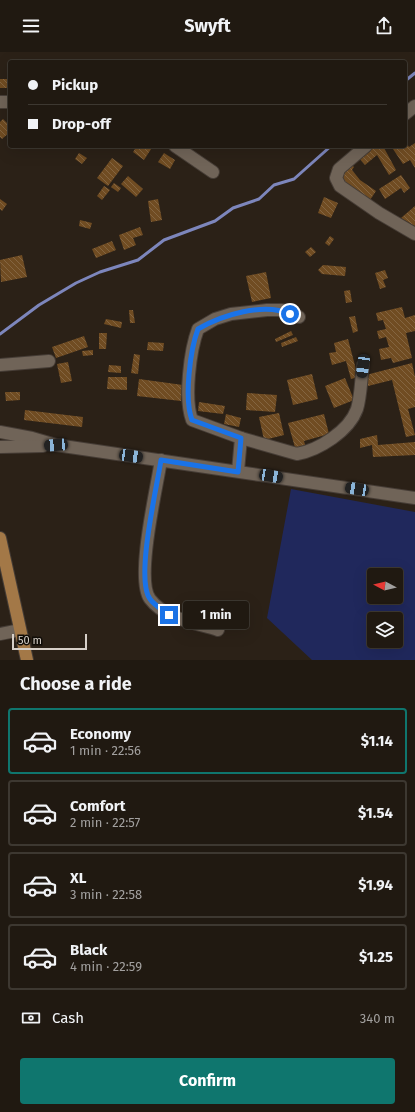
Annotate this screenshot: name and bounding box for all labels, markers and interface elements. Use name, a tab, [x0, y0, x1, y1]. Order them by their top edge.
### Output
icon: menu	[20, 15, 42, 37]
text: Swyft	[184, 15, 231, 37]
icon: share	[373, 15, 395, 37]
text: Pickup	[52, 76, 98, 94]
text: Drop-off	[52, 115, 111, 133]
route start	[281, 305, 299, 323]
car	[355, 353, 371, 379]
car	[44, 438, 68, 452]
car	[118, 448, 144, 464]
car	[258, 468, 284, 484]
car	[344, 481, 370, 497]
north arrow	[367, 568, 403, 604]
map controls	[367, 568, 403, 648]
callout: 1 min	[183, 601, 249, 629]
route end	[160, 606, 178, 624]
text: 1 min	[200, 607, 232, 622]
button: layers	[367, 612, 403, 648]
scale bar	[12, 632, 87, 651]
text: 50 m	[18, 634, 42, 647]
text: Choose a ride	[20, 673, 132, 695]
icon: car	[22, 723, 58, 759]
text: Economy	[70, 725, 131, 743]
text: $1.14	[361, 732, 393, 750]
text: 1 min · 22:56	[70, 743, 141, 758]
icon: car	[22, 795, 58, 831]
text: Comfort	[70, 797, 126, 815]
text: $1.54	[358, 804, 393, 822]
text: 2 min · 22:57	[70, 815, 140, 830]
icon: car	[22, 867, 58, 903]
text: XL	[70, 869, 86, 887]
text: $1.94	[358, 876, 393, 894]
text: 3 min · 22:58	[70, 887, 142, 902]
icon: car	[22, 939, 58, 975]
text: Black	[70, 941, 107, 959]
text: $1.25	[359, 948, 393, 966]
text: 4 min · 22:59	[70, 959, 142, 974]
icon: cash	[20, 1007, 42, 1029]
text: Cash	[52, 1009, 84, 1027]
text: 340 m	[360, 1011, 395, 1026]
button: Confirm	[20, 1058, 395, 1104]

